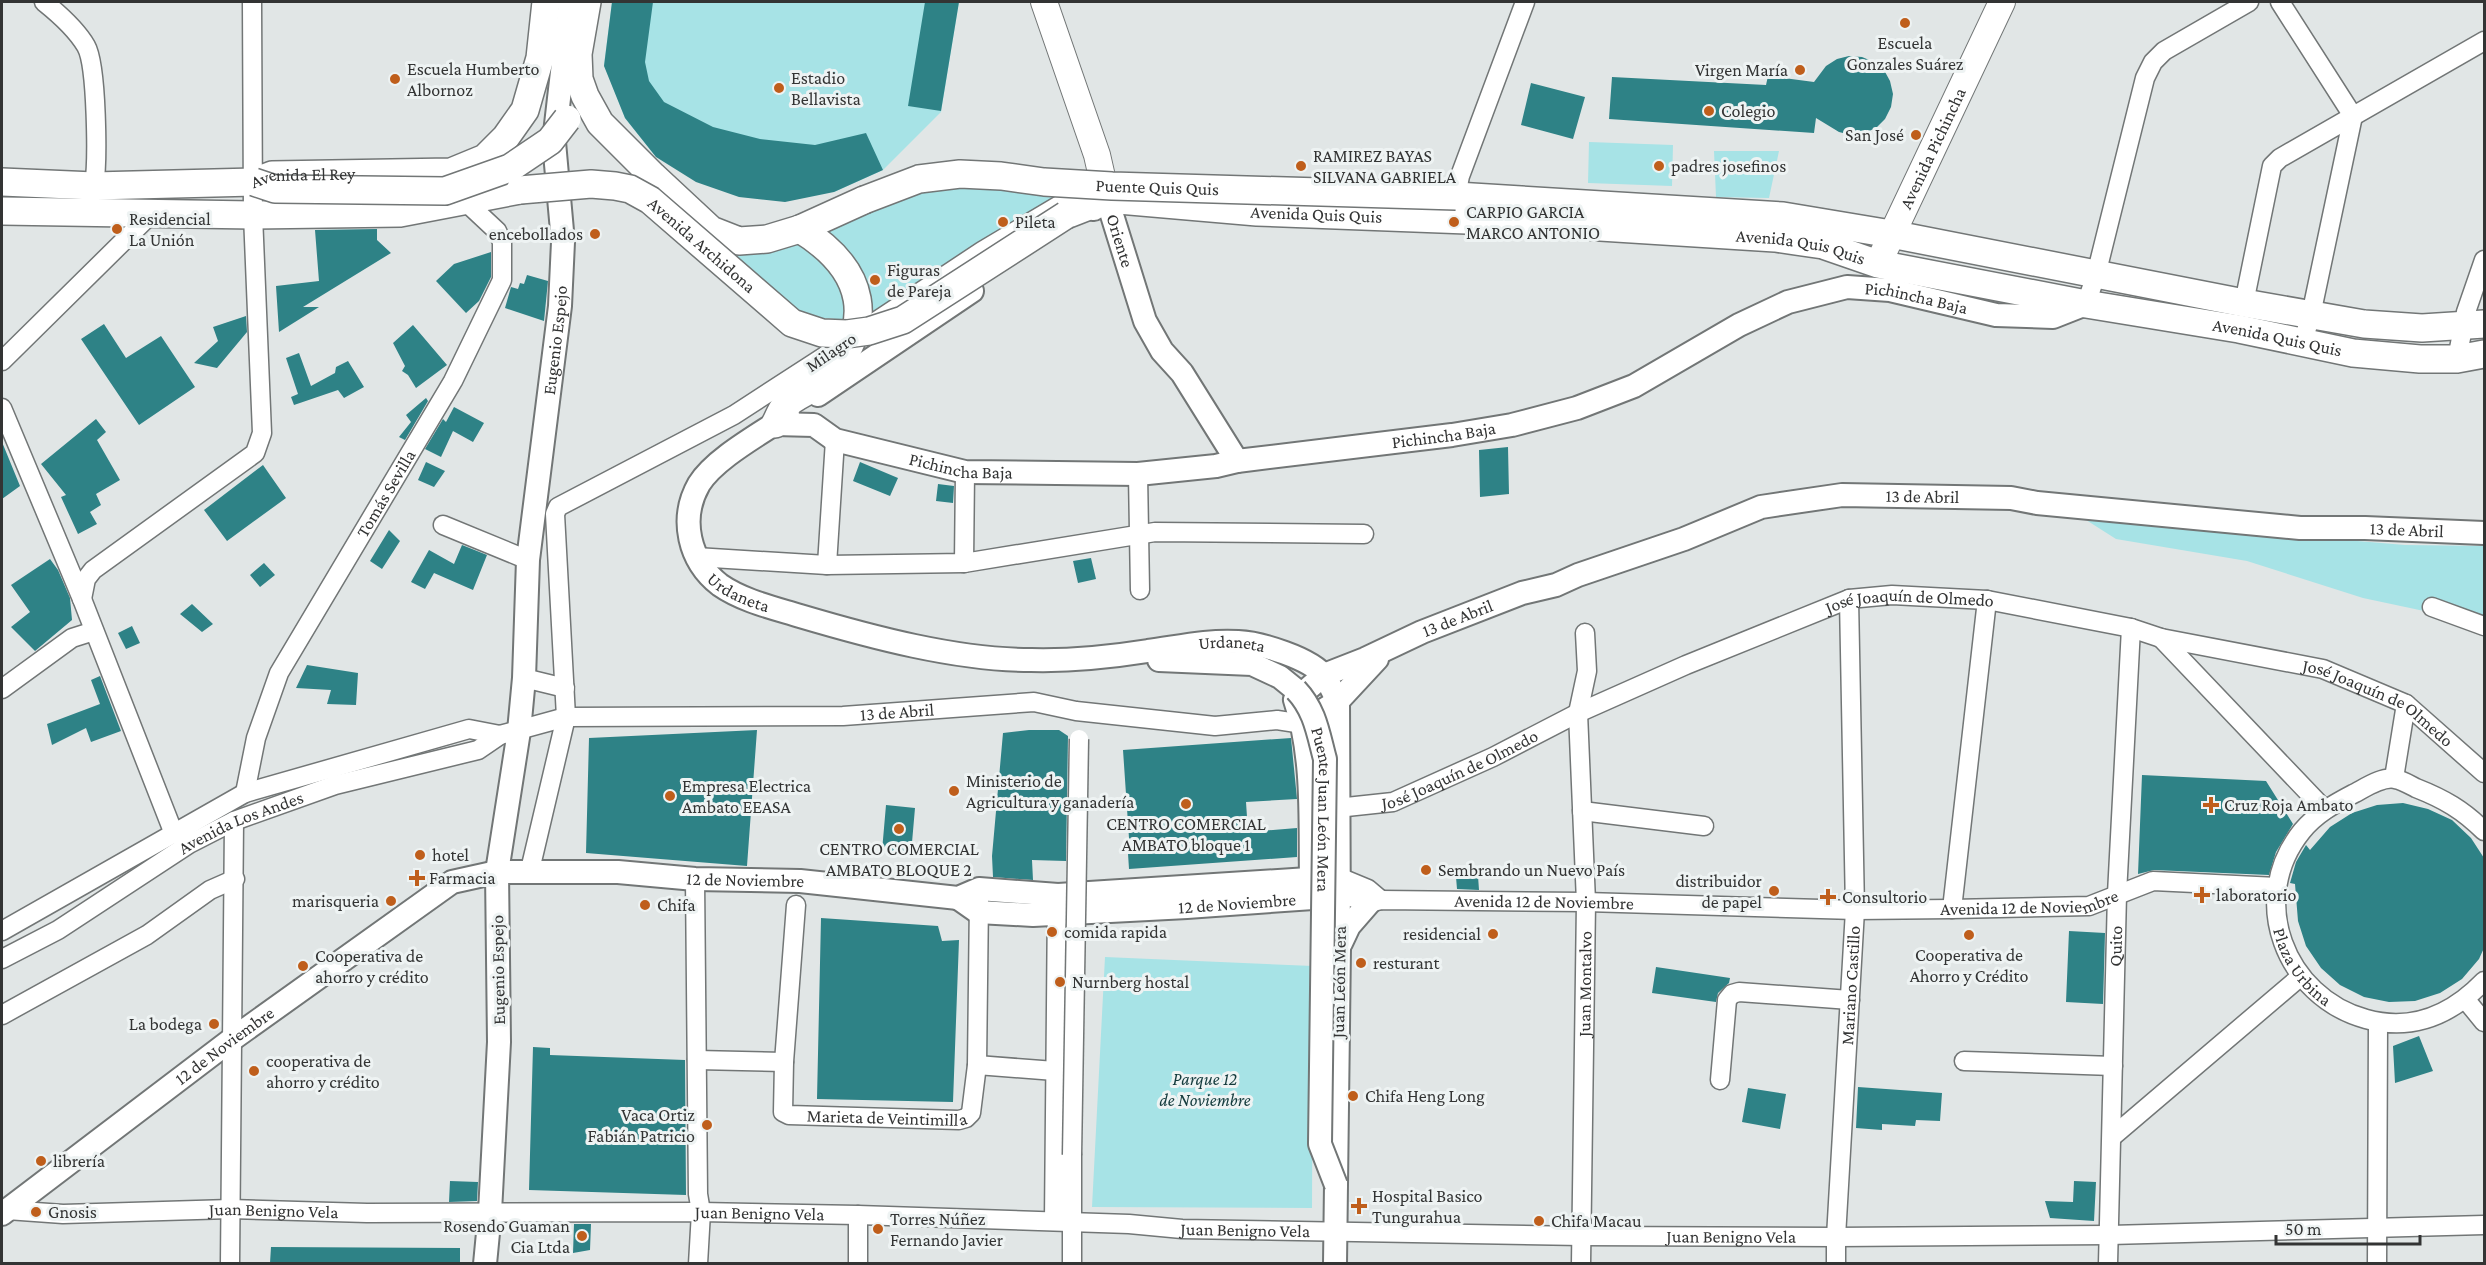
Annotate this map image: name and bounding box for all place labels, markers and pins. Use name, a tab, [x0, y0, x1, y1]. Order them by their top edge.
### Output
marker: Escuela Gonzales Suárez	[1898, 16, 1912, 30]
place label: Escuela Gonzales Suárez	[1847, 33, 1964, 74]
place label: Escuela Humberto Albornoz	[407, 59, 539, 100]
place label: Virgen María	[1695, 60, 1788, 80]
marker: Virgen María	[1793, 63, 1807, 77]
place label: Estadio Bellavista	[791, 68, 861, 109]
marker: Escuela Humberto Albornoz	[388, 72, 402, 86]
marker: Estadio Bellavista	[772, 81, 786, 95]
place label: Colegio	[1721, 101, 1776, 121]
marker: Colegio	[1702, 104, 1716, 118]
place label: San José	[1845, 125, 1904, 145]
marker: San José	[1909, 128, 1923, 142]
place label: RAMIREZ BAYAS SILVANA GABRIELA	[1313, 146, 1457, 187]
place label: padres josefinos	[1671, 156, 1786, 177]
marker: RAMIREZ BAYAS SILVANA GABRIELA	[1294, 159, 1308, 173]
marker: padres josefinos	[1652, 159, 1666, 173]
place label: CARPIO GARCIA MARCO ANTONIO	[1466, 202, 1600, 243]
place label: Residencial La Unión	[129, 209, 211, 250]
place label: Pileta	[1015, 212, 1056, 232]
marker: Pileta	[996, 215, 1010, 229]
marker: CARPIO GARCIA MARCO ANTONIO	[1447, 215, 1461, 229]
marker: Residencial La Unión	[110, 222, 124, 236]
place label: encebollados	[489, 224, 583, 244]
marker: encebollados	[588, 227, 602, 241]
place label: Figuras de Pareja	[887, 260, 952, 302]
marker: Figuras de Pareja	[868, 273, 882, 287]
place label: Ministerio de Agricultura y ganadería	[966, 771, 1134, 812]
place label: Empresa Electrica Ambato EEASA	[682, 776, 811, 817]
marker: Ministerio de Agricultura y ganadería	[947, 784, 961, 798]
marker: Empresa Electrica Ambato EEASA	[663, 789, 677, 803]
place label: Cruz Roja Ambato	[2224, 795, 2354, 816]
marker: Cruz Roja Ambato	[2202, 796, 2220, 814]
marker: CENTRO COMERCIAL AMBATO bloque 1	[1179, 797, 1193, 811]
place label: CENTRO COMERCIAL AMBATO bloque 1	[1106, 814, 1266, 855]
marker: CENTRO COMERCIAL AMBATO BLOQUE 2	[892, 822, 906, 836]
place label: CENTRO COMERCIAL AMBATO BLOQUE 2	[819, 839, 979, 880]
place label: hotel	[432, 845, 469, 865]
marker: hotel	[413, 848, 427, 862]
place label: Sembrando un Nuevo País	[1438, 860, 1625, 880]
marker: Sembrando un Nuevo País	[1419, 863, 1433, 877]
place label: Farmacia	[429, 868, 496, 888]
marker: Farmacia	[410, 871, 424, 885]
place label: distribuidor de papel	[1675, 871, 1763, 912]
marker: distribuidor de papel	[1767, 884, 1781, 898]
place label: laboratorio	[2216, 885, 2296, 905]
marker: laboratorio	[2193, 886, 2211, 904]
place label: Consultorio	[1842, 887, 1927, 907]
marker: Consultorio	[1819, 888, 1837, 906]
place label: marisqueria	[292, 891, 379, 911]
marker: marisqueria	[384, 894, 398, 908]
place label: Chifa	[657, 895, 696, 915]
marker: Chifa	[638, 898, 652, 912]
place label: comida rapida	[1064, 922, 1167, 942]
place label: residencial	[1403, 924, 1481, 944]
marker: comida rapida	[1045, 925, 1059, 939]
marker: residencial	[1486, 927, 1500, 941]
marker: Cooperativa de Ahorro y Crédito	[1962, 928, 1976, 942]
place label: Cooperativa de Ahorro y Crédito	[1910, 945, 2028, 986]
place label: Cooperativa de ahorro y crédito	[315, 946, 429, 987]
place label: resturant	[1373, 953, 1441, 973]
marker: resturant	[1354, 956, 1368, 970]
marker: Cooperativa de ahorro y crédito	[296, 959, 310, 973]
place label: Nurnberg hostal	[1072, 972, 1190, 992]
marker: Nurnberg hostal	[1053, 975, 1067, 989]
place label: La bodega	[129, 1014, 202, 1034]
marker: La bodega	[207, 1017, 221, 1031]
place label: cooperativa de ahorro y crédito	[266, 1051, 380, 1092]
marker: cooperativa de ahorro y crédito	[247, 1064, 261, 1078]
place label: Chifa Heng Long	[1365, 1086, 1485, 1106]
marker: Chifa Heng Long	[1346, 1089, 1360, 1103]
place label: Vaca Ortiz Fabián Patricio	[588, 1105, 695, 1146]
marker: Vaca Ortiz Fabián Patricio	[700, 1118, 714, 1132]
place label: librería	[53, 1151, 105, 1171]
marker: librería	[34, 1154, 48, 1168]
place label: Hospital Basico Tungurahua	[1372, 1186, 1483, 1227]
marker: Hospital Basico Tungurahua	[1350, 1197, 1368, 1215]
place label: Gnosis	[48, 1202, 97, 1222]
marker: Gnosis	[29, 1205, 43, 1219]
place label: Torres Núñez Fernando Javier	[890, 1209, 1004, 1250]
place label: Chifa Macau	[1551, 1211, 1642, 1231]
marker: Chifa Macau	[1532, 1214, 1546, 1228]
place label: Rosendo Guaman Cia Ltda	[443, 1216, 570, 1257]
marker: Torres Núñez Fernando Javier	[871, 1222, 885, 1236]
marker: Rosendo Guaman Cia Ltda	[575, 1229, 589, 1243]

